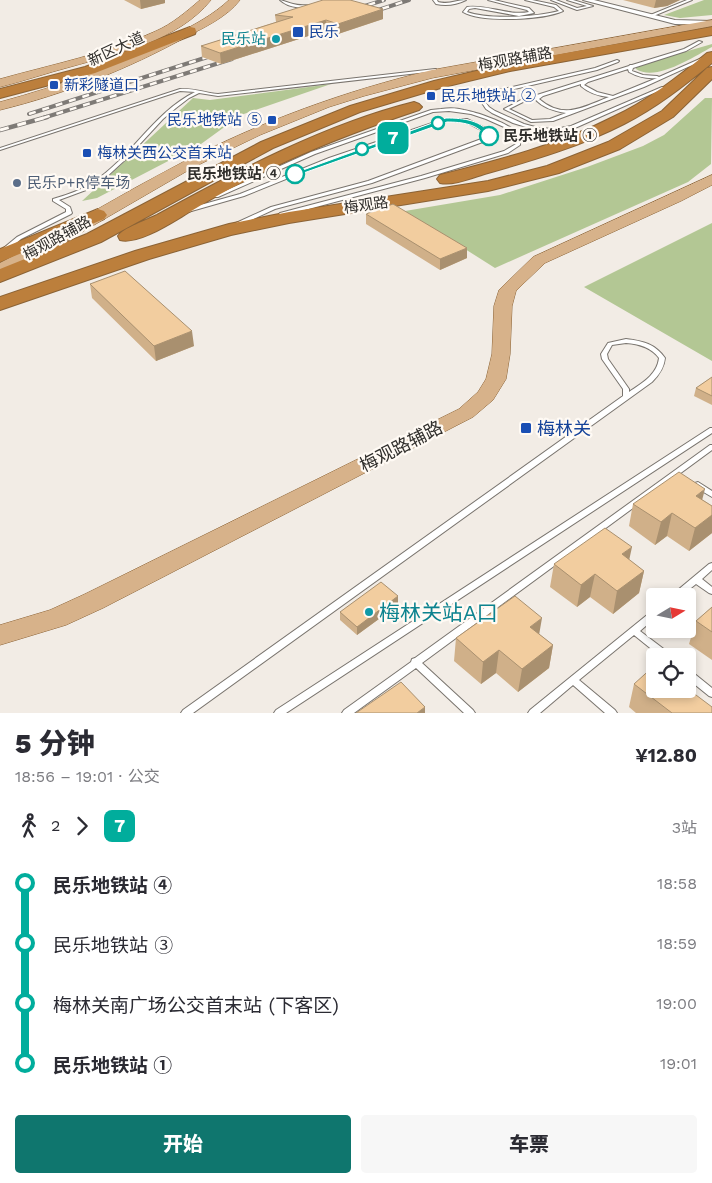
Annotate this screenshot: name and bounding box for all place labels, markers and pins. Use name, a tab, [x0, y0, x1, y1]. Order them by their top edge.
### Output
place label: 民乐	[309, 23, 339, 41]
marker: 民乐	[291, 25, 305, 39]
place label: 民乐站	[221, 30, 266, 48]
marker: 民乐站	[270, 33, 282, 45]
place label: 新彩隧道口	[64, 76, 139, 94]
marker: 新彩隧道口	[48, 79, 60, 91]
place label: 民乐地铁站 ②	[441, 87, 536, 105]
marker: 民乐地铁站 ②	[425, 90, 437, 102]
place label: 民乐地铁站 ⑤	[167, 111, 262, 129]
marker: 民乐地铁站 ⑤	[266, 114, 278, 126]
unlabelled marker	[431, 116, 445, 130]
marker: 民乐地铁站 ①	[479, 126, 499, 146]
place label: 民乐地铁站 ①	[503, 127, 597, 145]
unlabelled marker	[355, 142, 369, 156]
place label: 梅林关西公交首末站	[97, 144, 232, 162]
marker: 梅林关西公交首末站	[81, 147, 93, 159]
marker: 民乐地铁站 ④	[285, 164, 305, 184]
place label: 民乐地铁站 ④	[187, 165, 281, 183]
place label: 民乐P+R停车场	[27, 174, 130, 192]
marker: 民乐P+R停车场	[11, 177, 23, 189]
place label: 梅林关	[537, 418, 591, 439]
marker: 梅林关	[519, 421, 533, 435]
place label: 梅林关站A口	[379, 600, 498, 625]
marker: 梅林关站A口	[363, 606, 375, 618]

